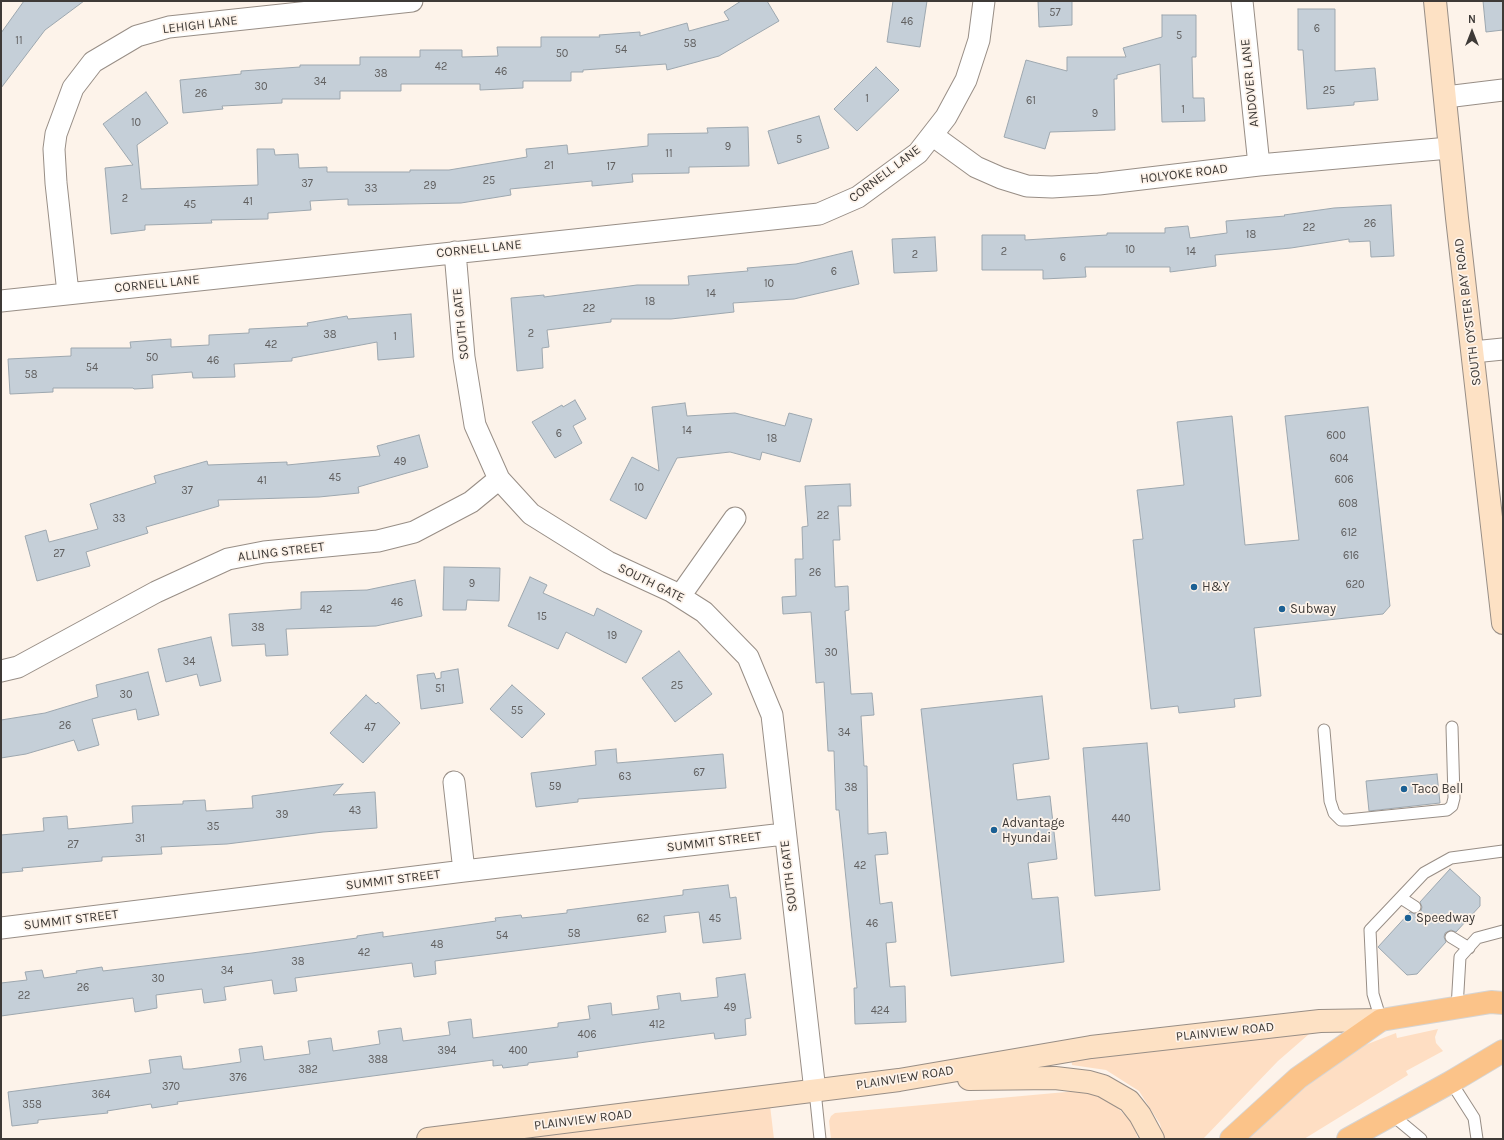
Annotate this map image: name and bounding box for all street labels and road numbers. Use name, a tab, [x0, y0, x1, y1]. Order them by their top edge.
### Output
street label: LEHIGH LANE	[162, 13, 238, 37]
street label: ANDOVER LANE	[1238, 38, 1262, 128]
street label: CORNELL LANE	[846, 142, 924, 206]
street label: HOLYOKE ROAD	[1139, 161, 1229, 187]
street label: CORNELL LANE	[436, 237, 522, 261]
street label: SOUTH OYSTER BAY ROAD	[1451, 237, 1485, 387]
street label: CORNELL LANE	[114, 272, 200, 296]
street label: SOUTH GATE	[449, 287, 473, 361]
street label: ALLING STREET	[237, 539, 325, 565]
street label: SOUTH GATE	[615, 560, 687, 606]
street label: SUMMIT STREET	[666, 828, 762, 856]
street label: SOUTH GATE	[777, 839, 801, 913]
street label: SUMMIT STREET	[345, 866, 441, 894]
street label: SUMMIT STREET	[23, 906, 119, 934]
street label: PLAINVIEW ROAD	[1175, 1019, 1275, 1045]
street label: PLAINVIEW ROAD	[855, 1063, 955, 1093]
street label: PLAINVIEW ROAD	[533, 1106, 633, 1134]

